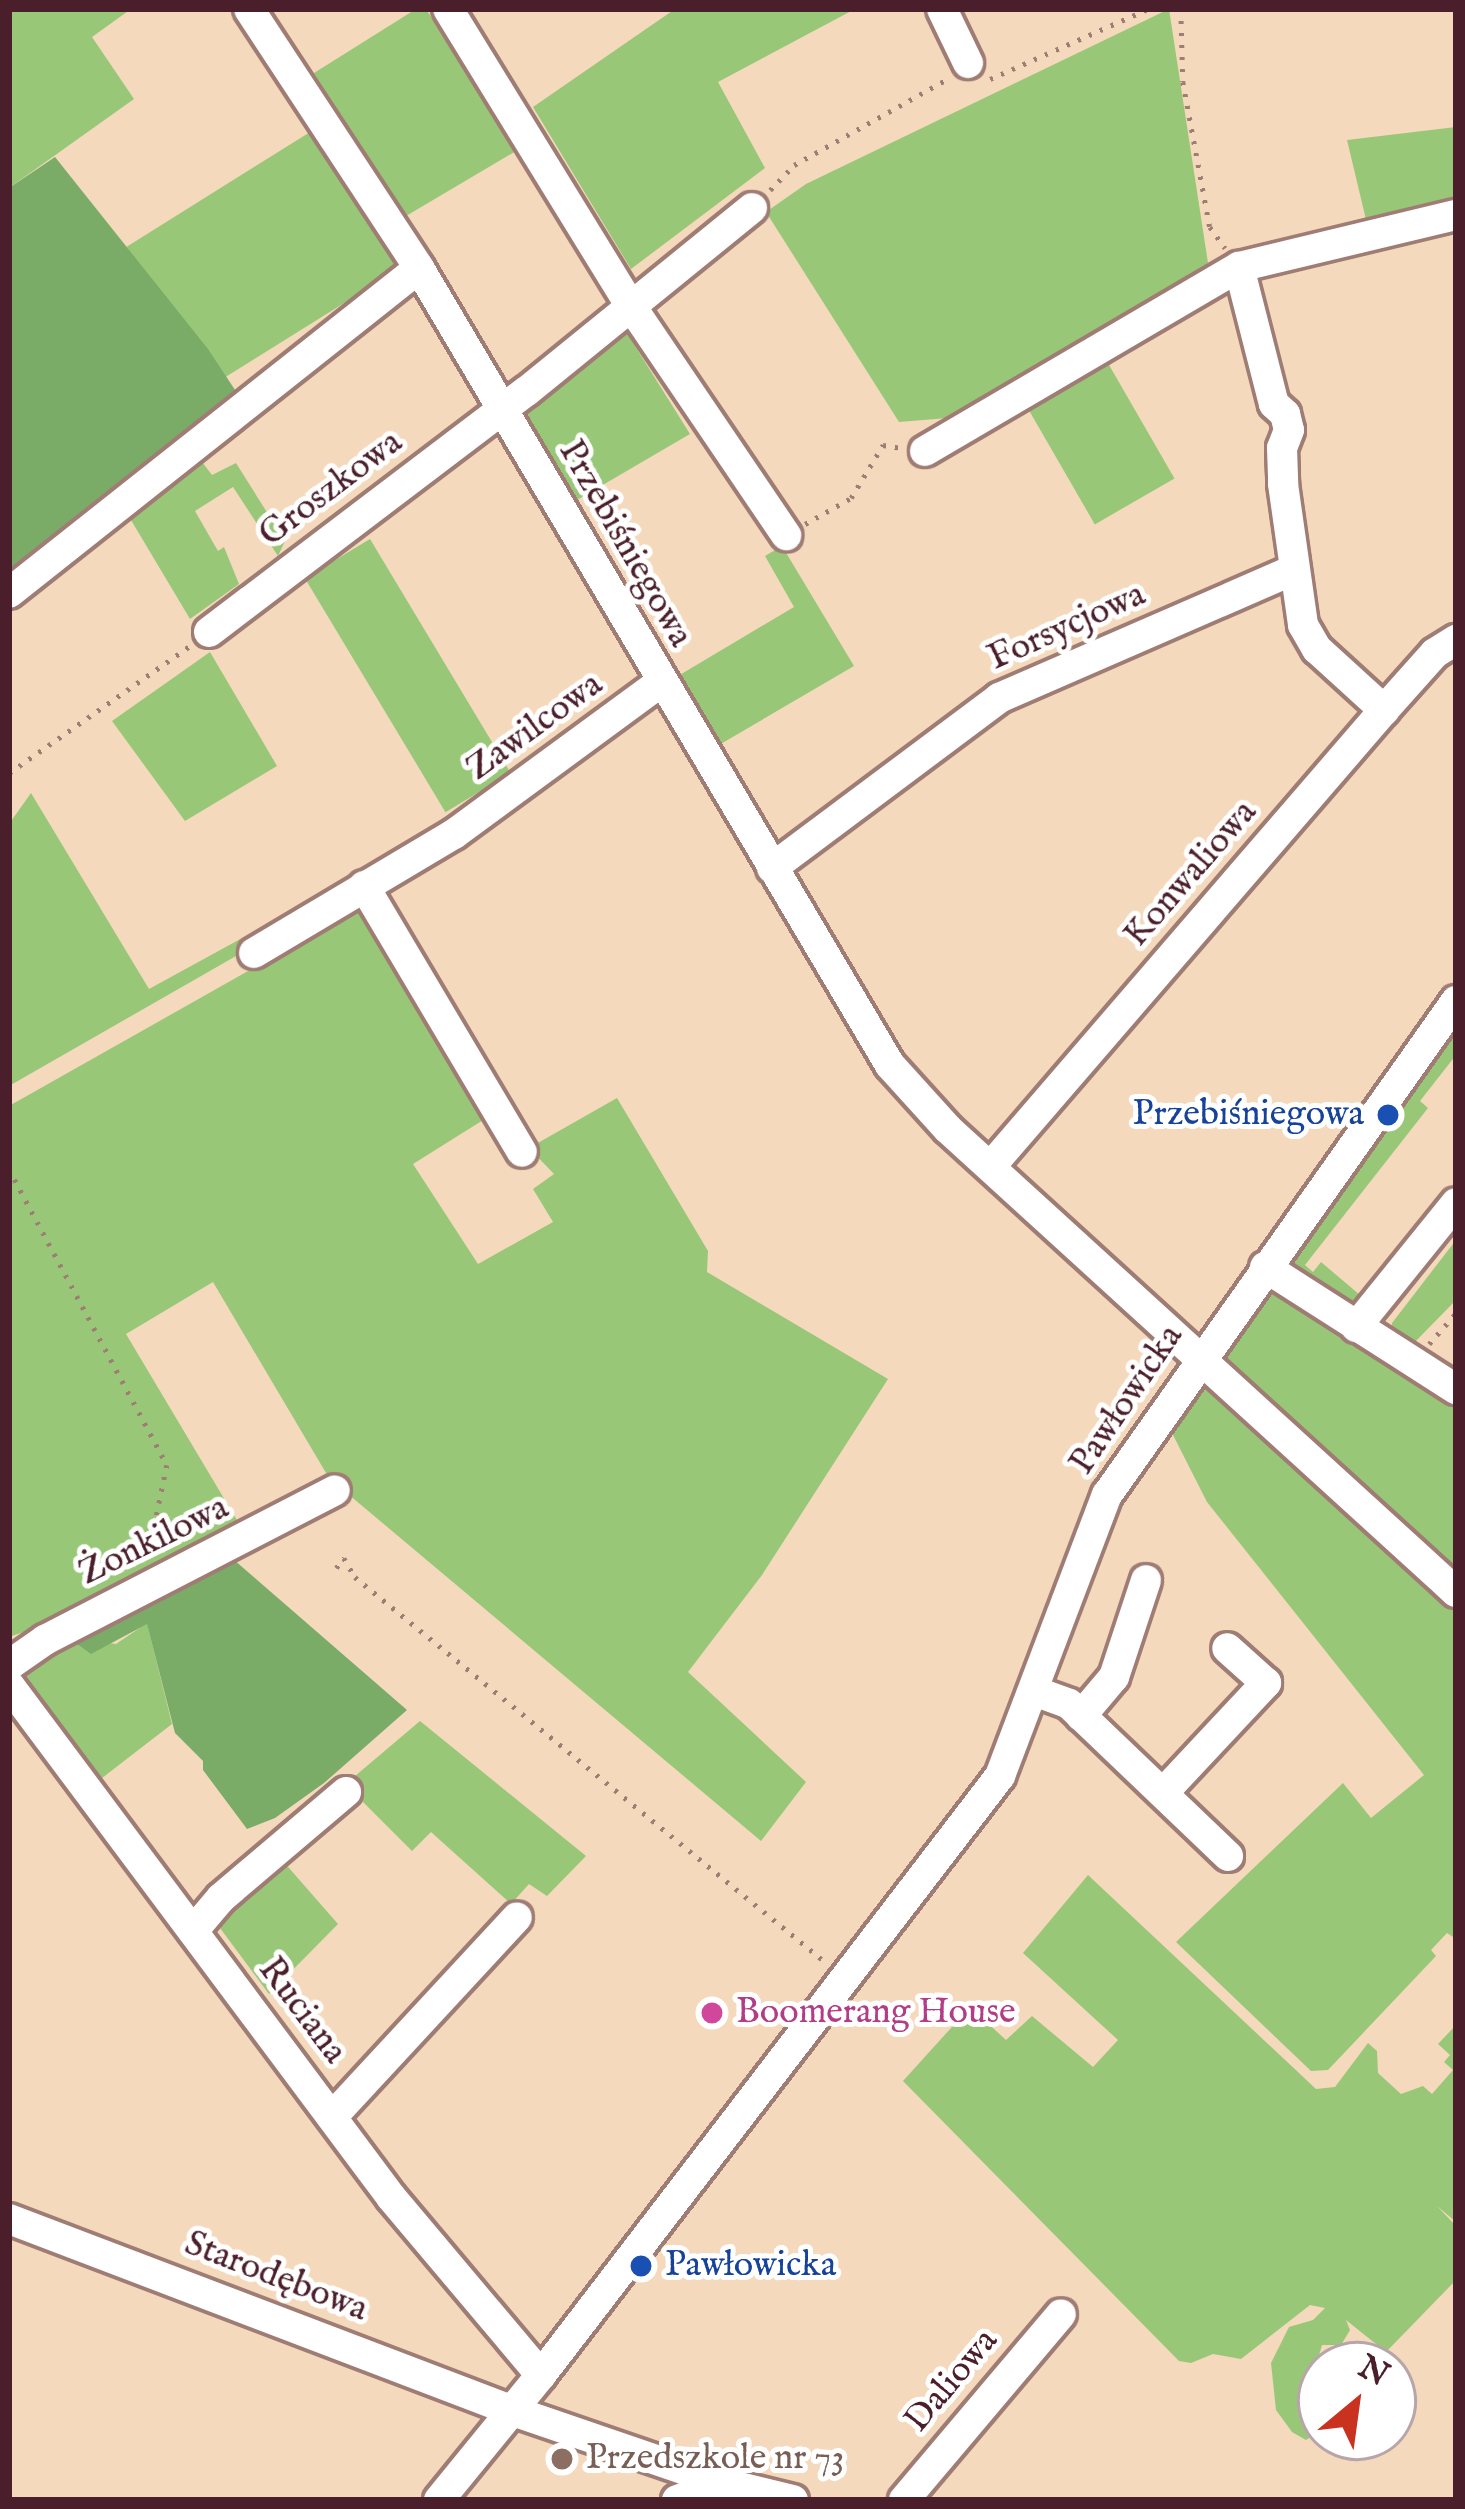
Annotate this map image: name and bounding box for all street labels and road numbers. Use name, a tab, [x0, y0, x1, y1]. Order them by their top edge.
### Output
street label: Groszkowa	[251, 421, 411, 557]
street label: Przebiśniegowa	[548, 433, 702, 655]
street label: Forsycjowa	[982, 573, 1152, 681]
street label: Zawilcowa	[459, 663, 611, 791]
street label: Konwaliowa	[1115, 792, 1267, 956]
street label: Pawłowicka	[1061, 1317, 1193, 1483]
street label: Żonkilowa	[72, 1486, 236, 1596]
street label: Ruciana	[248, 1950, 356, 2072]
street label: Starodębowa	[179, 2222, 373, 2332]
street label: Daliowa	[896, 2320, 1008, 2442]

